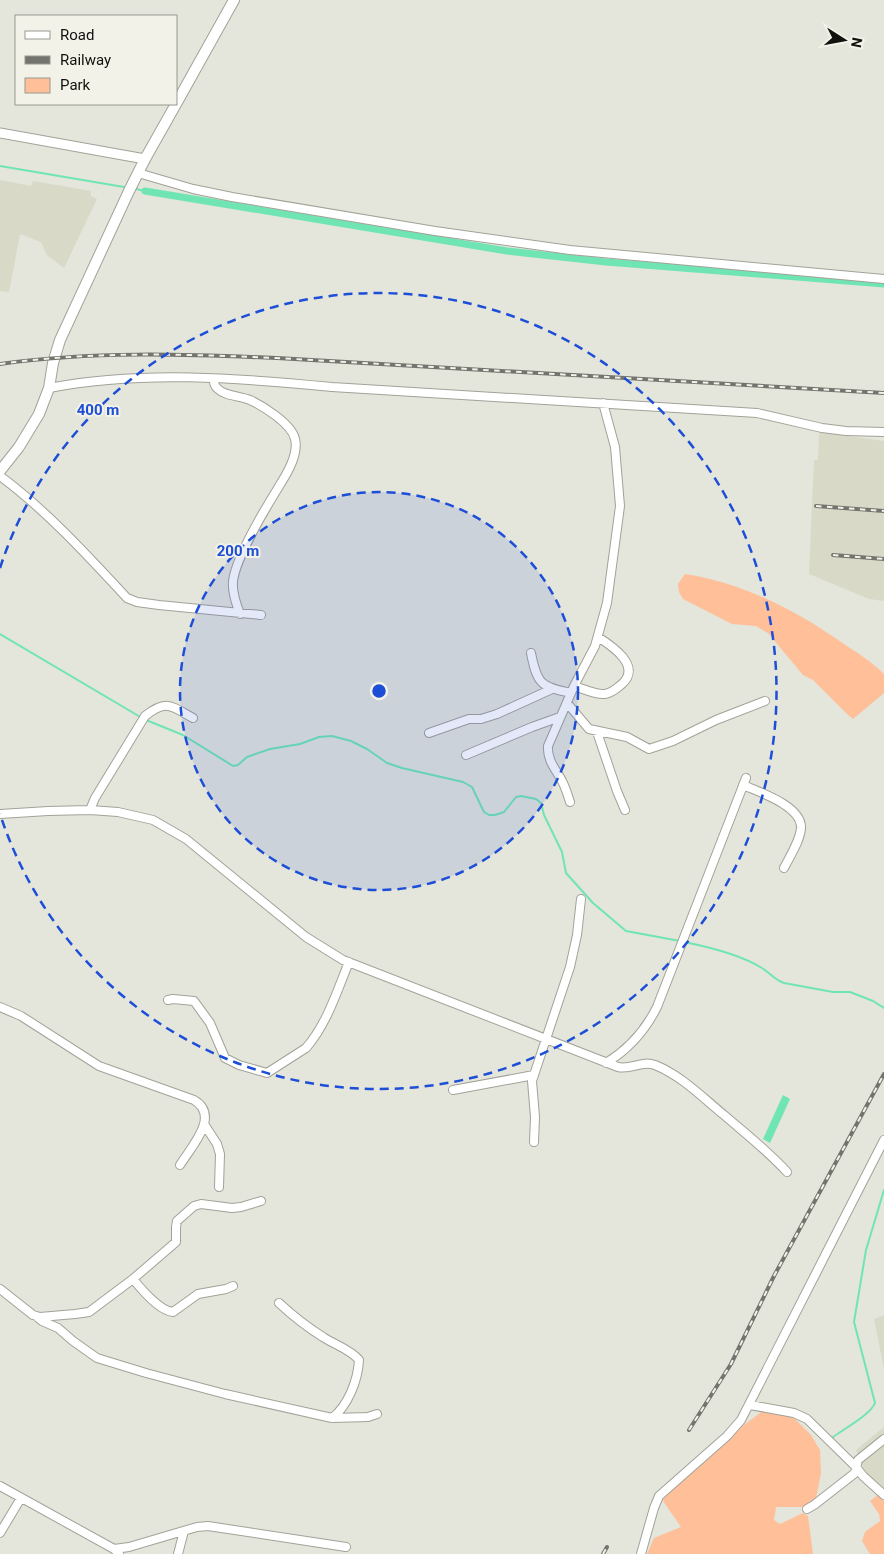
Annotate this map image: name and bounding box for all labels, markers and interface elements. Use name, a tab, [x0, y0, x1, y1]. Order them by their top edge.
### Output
legend	[15, 15, 178, 105]
north arrow	[819, 15, 869, 65]
text: Road	[60, 26, 94, 44]
text: N	[848, 36, 866, 49]
text: Railway	[60, 51, 111, 69]
text: Park	[60, 76, 91, 94]
text: 400 m	[77, 401, 119, 419]
text: 200 m	[217, 542, 259, 560]
centre of rings	[370, 682, 388, 700]

